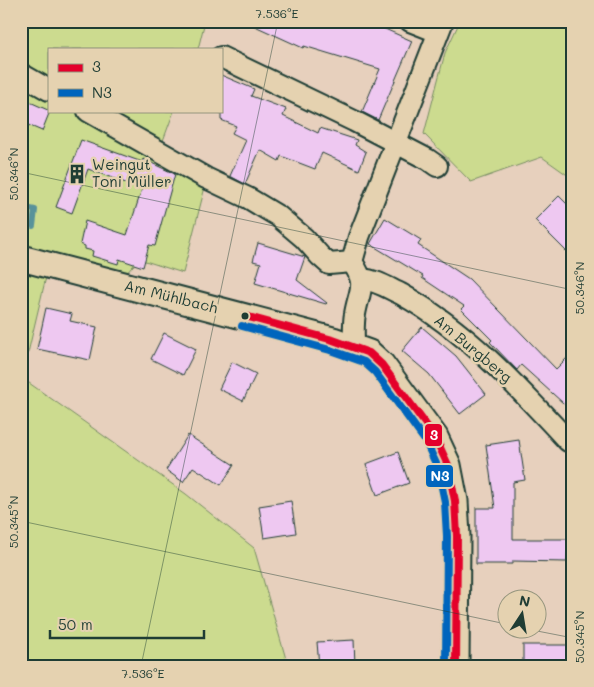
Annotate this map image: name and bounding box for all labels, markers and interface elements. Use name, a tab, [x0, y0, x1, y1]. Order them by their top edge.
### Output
text: 7.536°E	[256, 5, 299, 21]
legend	[48, 48, 222, 112]
text: 3	[92, 56, 101, 76]
text: N3	[92, 82, 112, 102]
text: 50.346°N	[5, 148, 21, 200]
place label: Weingut Toni Müller	[92, 154, 171, 191]
building icon: Weingut Toni Müller	[66, 163, 88, 185]
text: 50.346°N	[571, 262, 587, 314]
street label: Am Mühlbach	[122, 275, 220, 317]
street label: Am Burgberg	[430, 310, 517, 387]
unlabelled marker	[240, 311, 250, 321]
line badge: 3	[424, 423, 443, 447]
text: 3	[430, 425, 438, 444]
line badge: N3	[425, 464, 454, 488]
text: N3	[430, 466, 450, 485]
text: 50.345°N	[5, 496, 21, 548]
north arrow	[496, 590, 546, 640]
text: N	[518, 590, 532, 611]
scale bar	[50, 607, 204, 639]
text: 50.345°N	[571, 611, 587, 663]
text: 50 m	[58, 614, 93, 634]
text: 7.536°E	[122, 665, 165, 681]

